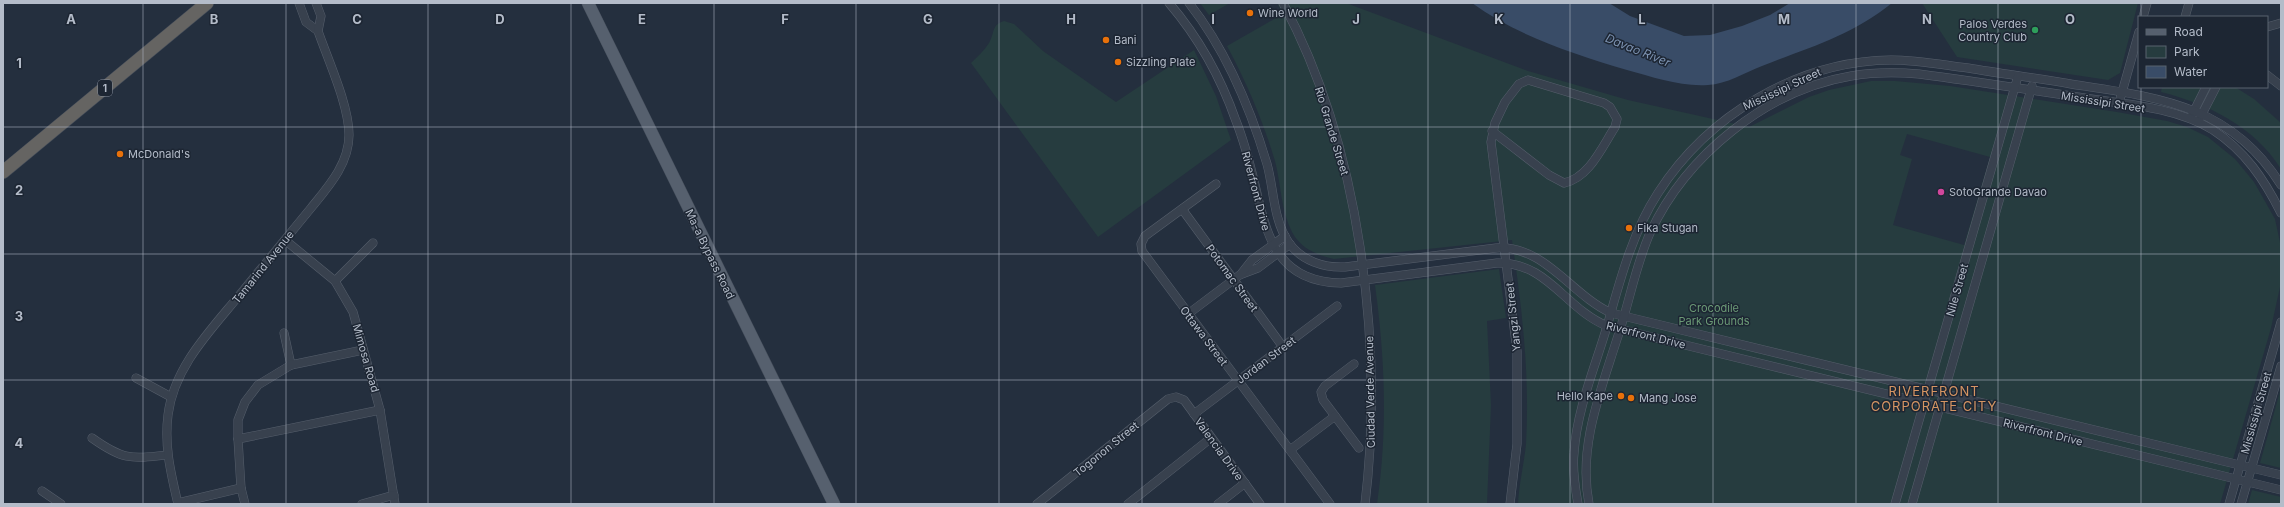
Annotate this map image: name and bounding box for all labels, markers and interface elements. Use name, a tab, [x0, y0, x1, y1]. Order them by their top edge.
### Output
place label: Wine World	[1258, 6, 1318, 20]
marker: Wine World	[1245, 8, 1255, 18]
text: A	[66, 11, 76, 27]
text: B	[210, 11, 219, 27]
text: C	[352, 11, 362, 27]
text: D	[495, 11, 505, 27]
text: E	[638, 11, 646, 27]
text: F	[781, 11, 789, 27]
text: G	[923, 11, 933, 27]
text: H	[1066, 11, 1076, 27]
text: I	[1211, 11, 1215, 27]
text: J	[1352, 11, 1360, 27]
text: K	[1494, 11, 1504, 27]
text: L	[1638, 11, 1646, 27]
text: M	[1778, 11, 1790, 27]
text: N	[1922, 11, 1932, 27]
text: O	[2065, 11, 2075, 27]
legend	[2138, 16, 2268, 88]
place label: Palos Verdes Country Club	[1958, 17, 2027, 44]
text: Road	[2174, 24, 2203, 39]
marker: Palos Verdes Country Club	[2030, 25, 2040, 35]
water label: Davao River	[1603, 30, 1673, 70]
place label: Bani	[1114, 33, 1137, 47]
marker: Bani	[1101, 35, 1111, 45]
text: Park	[2174, 44, 2200, 59]
text: 1	[16, 55, 22, 71]
place label: Sizzling Plate	[1126, 55, 1195, 69]
marker: Sizzling Plate	[1113, 57, 1123, 67]
text: Water	[2174, 64, 2208, 79]
street label: Mississipi Street	[1741, 65, 1824, 113]
road number: 1	[98, 80, 112, 96]
street label: Rio Grande Street	[1312, 85, 1352, 177]
street label: Mississipi Street	[2060, 88, 2146, 116]
place label: McDonald's	[128, 147, 190, 161]
marker: McDonald's	[115, 149, 125, 159]
street label: Riverfront Drive	[1239, 150, 1273, 232]
text: 2	[15, 182, 23, 198]
place label: SotoGrande Davao	[1949, 185, 2047, 199]
marker: SotoGrande Davao	[1936, 187, 1946, 197]
street label: Ma-a Bypass Road	[682, 207, 738, 301]
place label: Fika Stugan	[1637, 221, 1698, 235]
marker: Fika Stugan	[1624, 223, 1634, 233]
street label: Tamarind Avenue	[229, 228, 297, 306]
street label: Potomac Street	[1203, 242, 1261, 315]
street label: Nile Street	[1943, 262, 1971, 318]
street label: Yangzi Street	[1502, 282, 1524, 352]
park label: Crocodile Park Grounds	[1679, 301, 1750, 328]
street label: Ottawa Street	[1177, 303, 1231, 369]
text: 3	[15, 308, 23, 324]
street label: Riverfront Drive	[1605, 318, 1687, 352]
street label: Mimosa Road	[350, 322, 382, 394]
street label: Jordan Street	[1234, 333, 1299, 387]
street label: Ciudad Verde Avenue	[1362, 336, 1378, 448]
street label: Mississipi Street	[2238, 370, 2275, 456]
district label: RIVERFRONT CORPORATE CITY	[1871, 383, 1997, 414]
place label: Hello Kape	[1557, 389, 1613, 403]
marker: Hello Kape	[1616, 391, 1626, 401]
place label: Mang Jose	[1639, 391, 1697, 405]
marker: Mang Jose	[1626, 393, 1636, 403]
street label: Valencia Drive	[1191, 415, 1247, 483]
street label: Riverfront Drive	[2002, 415, 2084, 449]
street label: Togonon Street	[1071, 418, 1142, 480]
text: 4	[15, 435, 24, 451]

